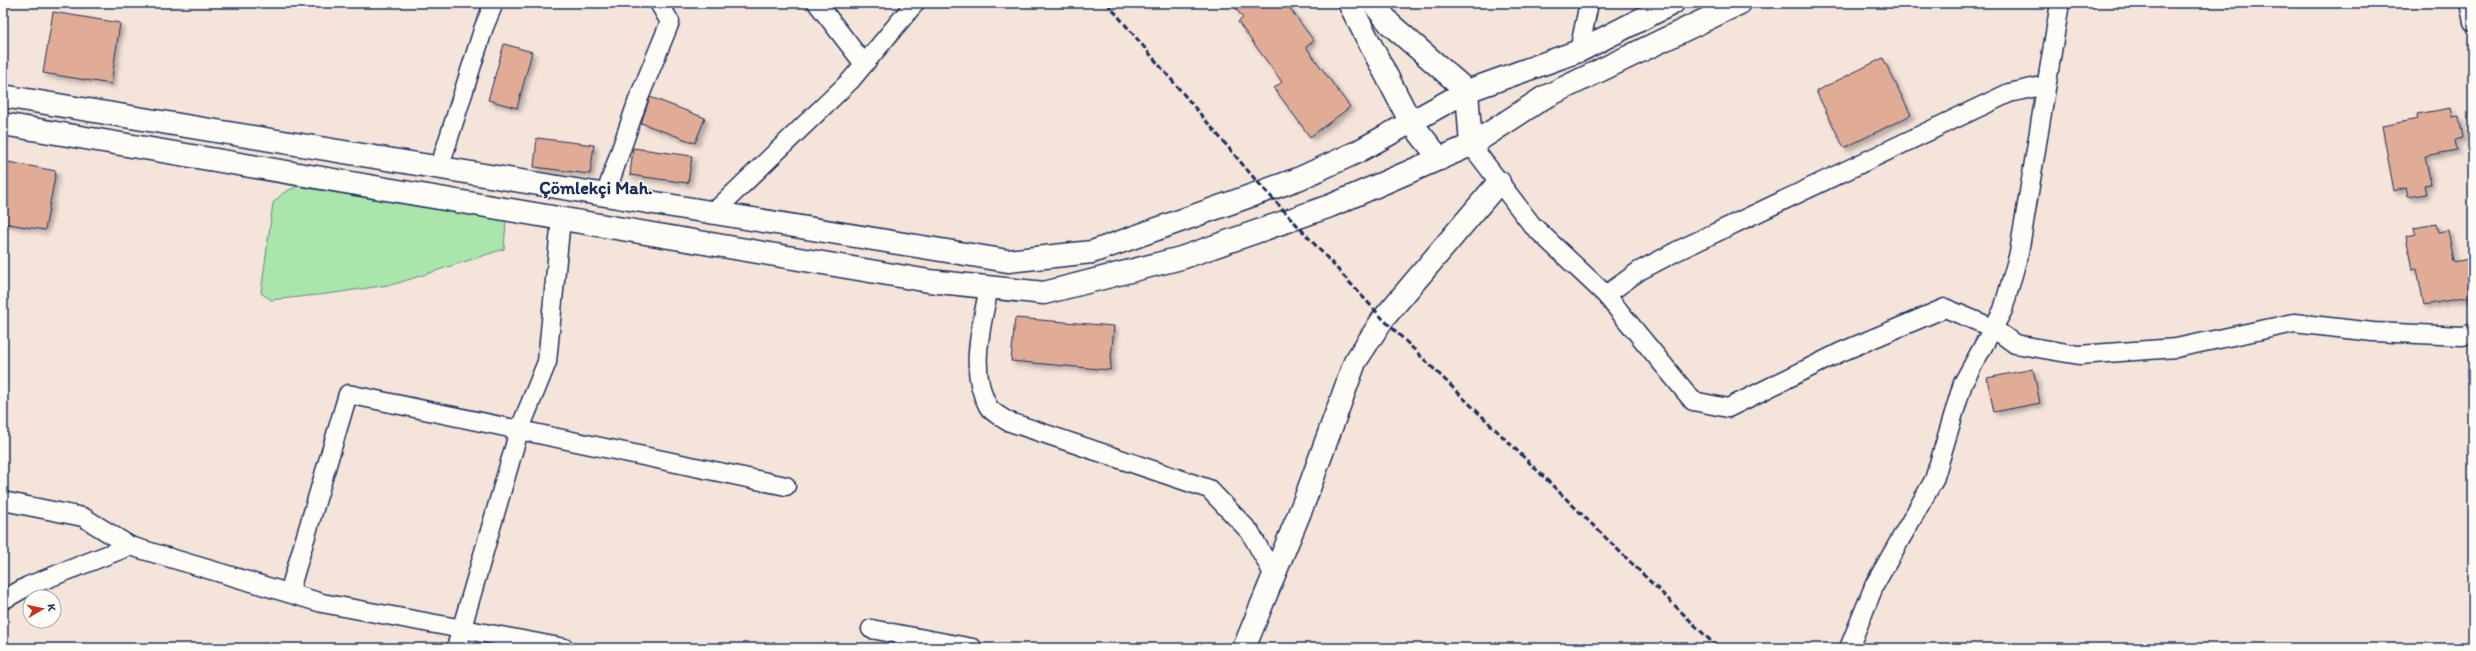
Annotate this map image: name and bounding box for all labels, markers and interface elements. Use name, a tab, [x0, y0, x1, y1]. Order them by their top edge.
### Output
district label: Çömlekçi Mah.	[539, 177, 653, 199]
north arrow	[22, 589, 62, 629]
text: K	[44, 603, 59, 613]

